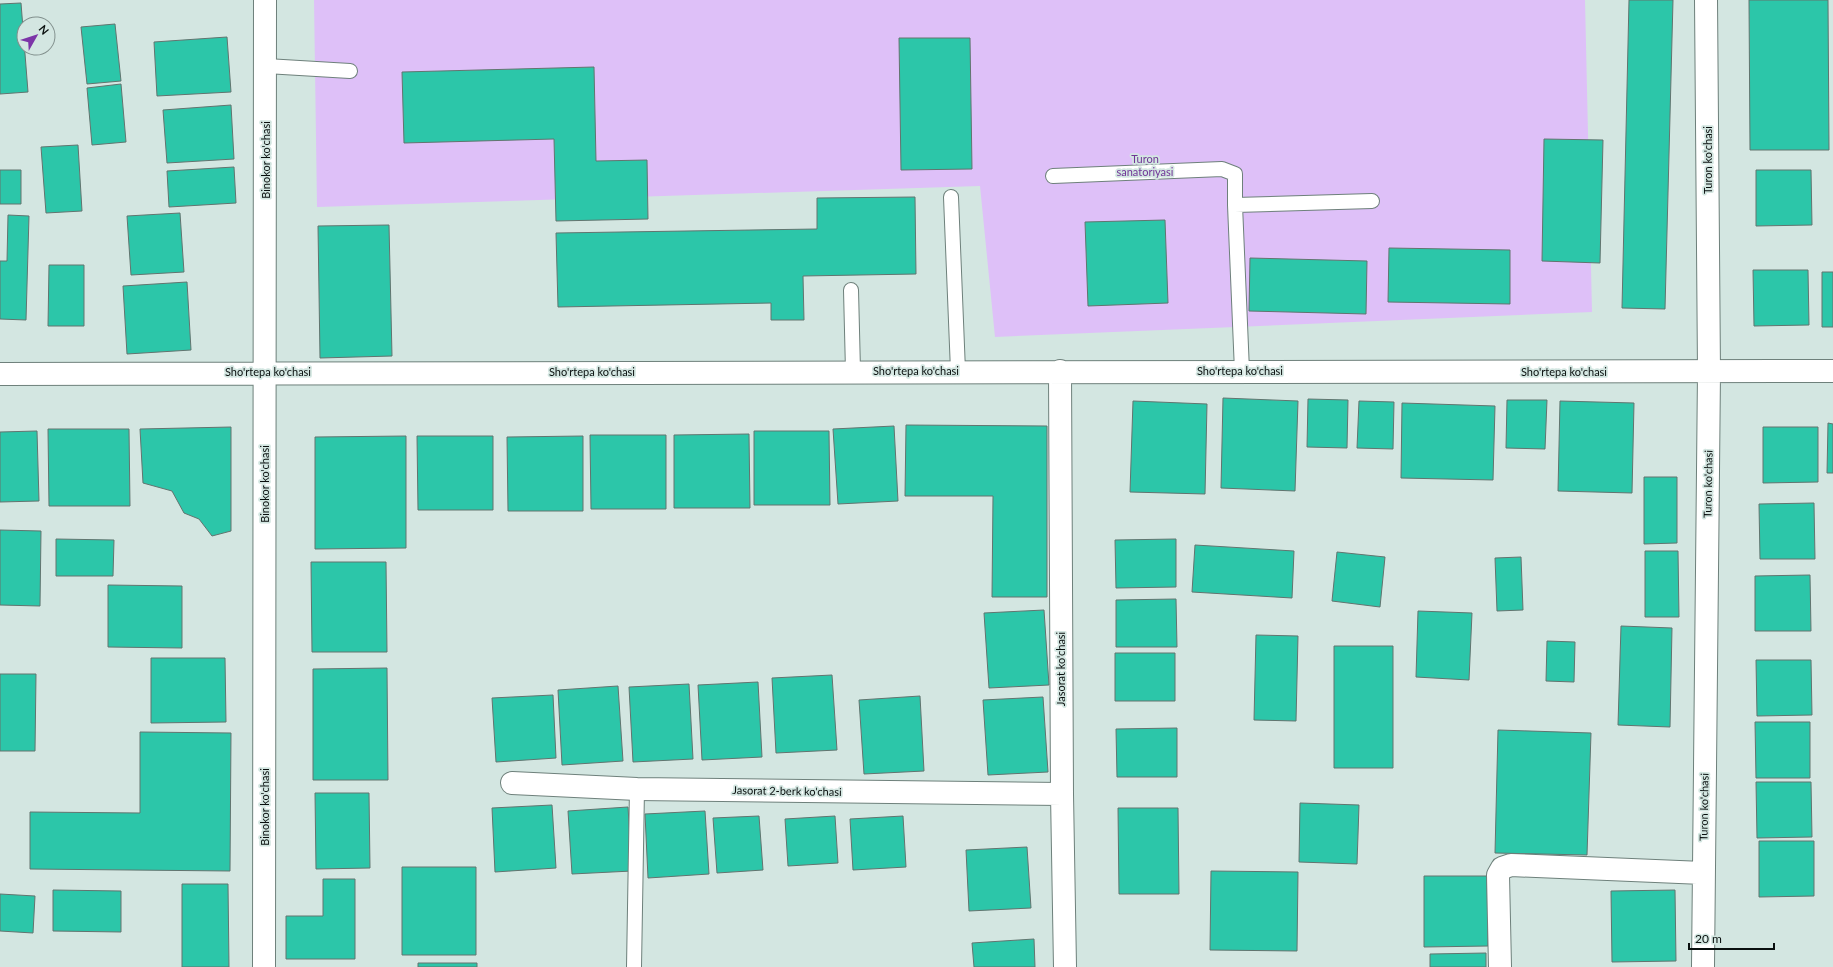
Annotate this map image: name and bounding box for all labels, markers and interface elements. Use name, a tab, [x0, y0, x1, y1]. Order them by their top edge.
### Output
north arrow	[16, 16, 56, 56]
text: N	[36, 22, 52, 37]
street label: Binokor ko'chasi	[259, 121, 272, 199]
street label: Turon ko'chasi	[1701, 126, 1714, 194]
park label: Turon sanatoriyasi	[1117, 152, 1174, 178]
street label: Sho'rtepa ko'chasi	[873, 364, 959, 377]
street label: Sho'rtepa ko'chasi	[1197, 364, 1283, 377]
street label: Sho'rtepa ko'chasi	[225, 365, 311, 378]
street label: Sho'rtepa ko'chasi	[549, 365, 635, 378]
street label: Sho'rtepa ko'chasi	[1521, 365, 1607, 378]
street label: Binokor ko'chasi	[258, 445, 271, 523]
street label: Turon ko'chasi	[1700, 450, 1715, 518]
street label: Jasorat ko'chasi	[1054, 631, 1067, 706]
street label: Binokor ko'chasi	[258, 768, 271, 846]
street label: Turon ko'chasi	[1696, 773, 1711, 841]
street label: Jasorat 2-berk ko'chasi	[732, 783, 842, 798]
scale bar	[1689, 925, 1774, 951]
text: 20 m	[1695, 931, 1722, 946]

